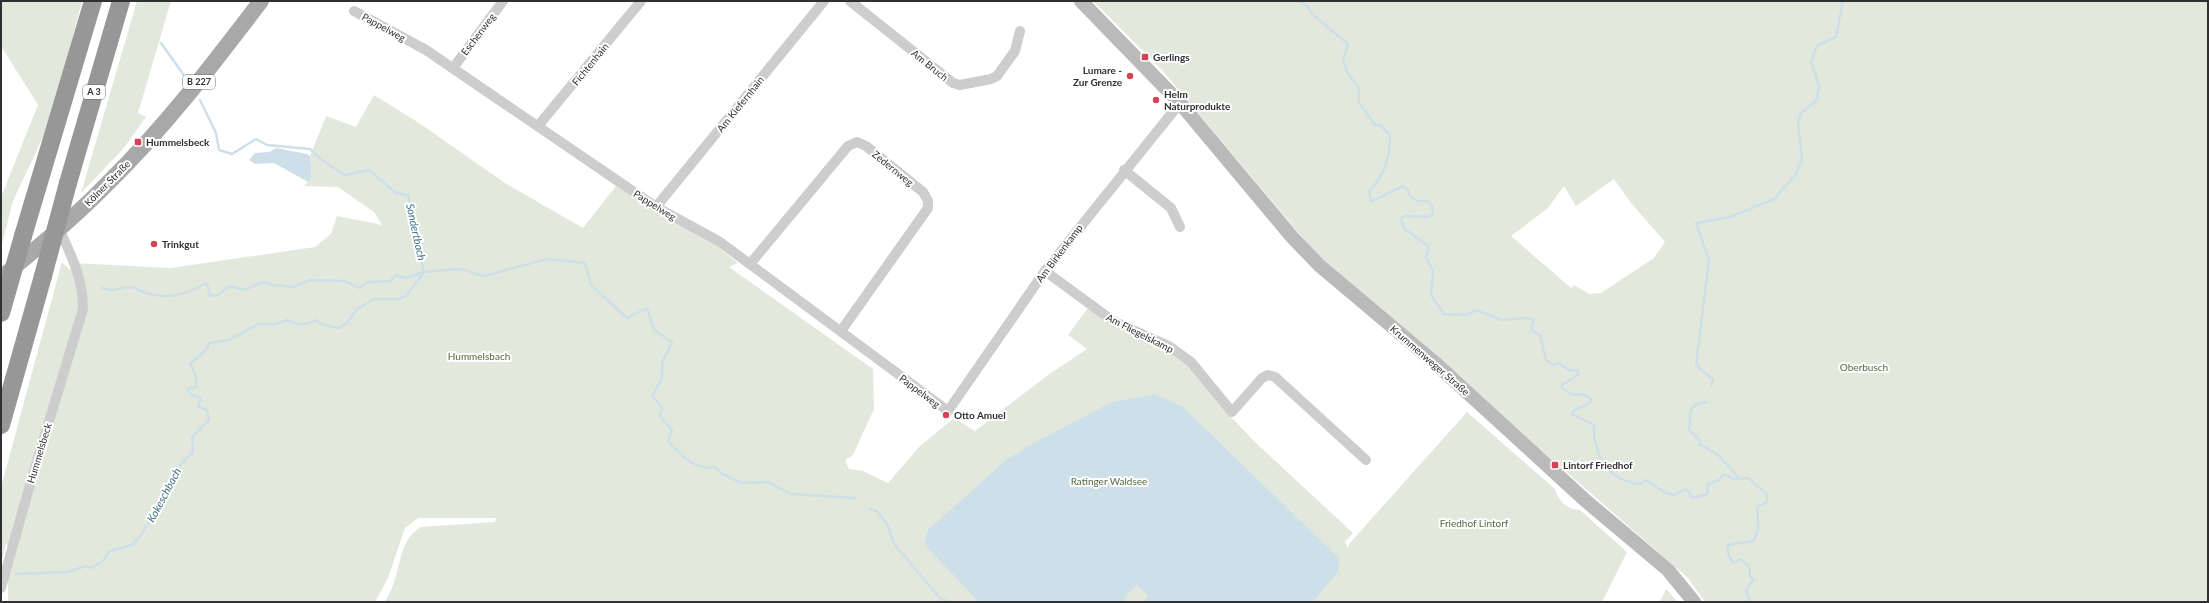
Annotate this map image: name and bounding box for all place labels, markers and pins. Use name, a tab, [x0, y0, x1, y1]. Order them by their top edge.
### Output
place label: Gerlings	[1153, 51, 1190, 63]
marker: Gerlings	[1140, 52, 1150, 62]
place label: Lumare - Zur Grenze	[1073, 64, 1123, 88]
marker: Lumare - Zur Grenze	[1125, 71, 1135, 81]
place label: Helm Naturprodukte	[1164, 88, 1231, 112]
marker: Helm Naturprodukte	[1151, 95, 1161, 105]
place label: Hummelsbeck	[146, 136, 210, 148]
marker: Hummelsbeck	[133, 137, 143, 147]
place label: Trinkgut	[162, 238, 199, 250]
marker: Trinkgut	[149, 239, 159, 249]
place label: Otto Amuel	[954, 409, 1006, 421]
marker: Otto Amuel	[941, 410, 951, 420]
place label: Lintorf Friedhof	[1563, 459, 1633, 471]
marker: Lintorf Friedhof	[1550, 460, 1560, 470]

